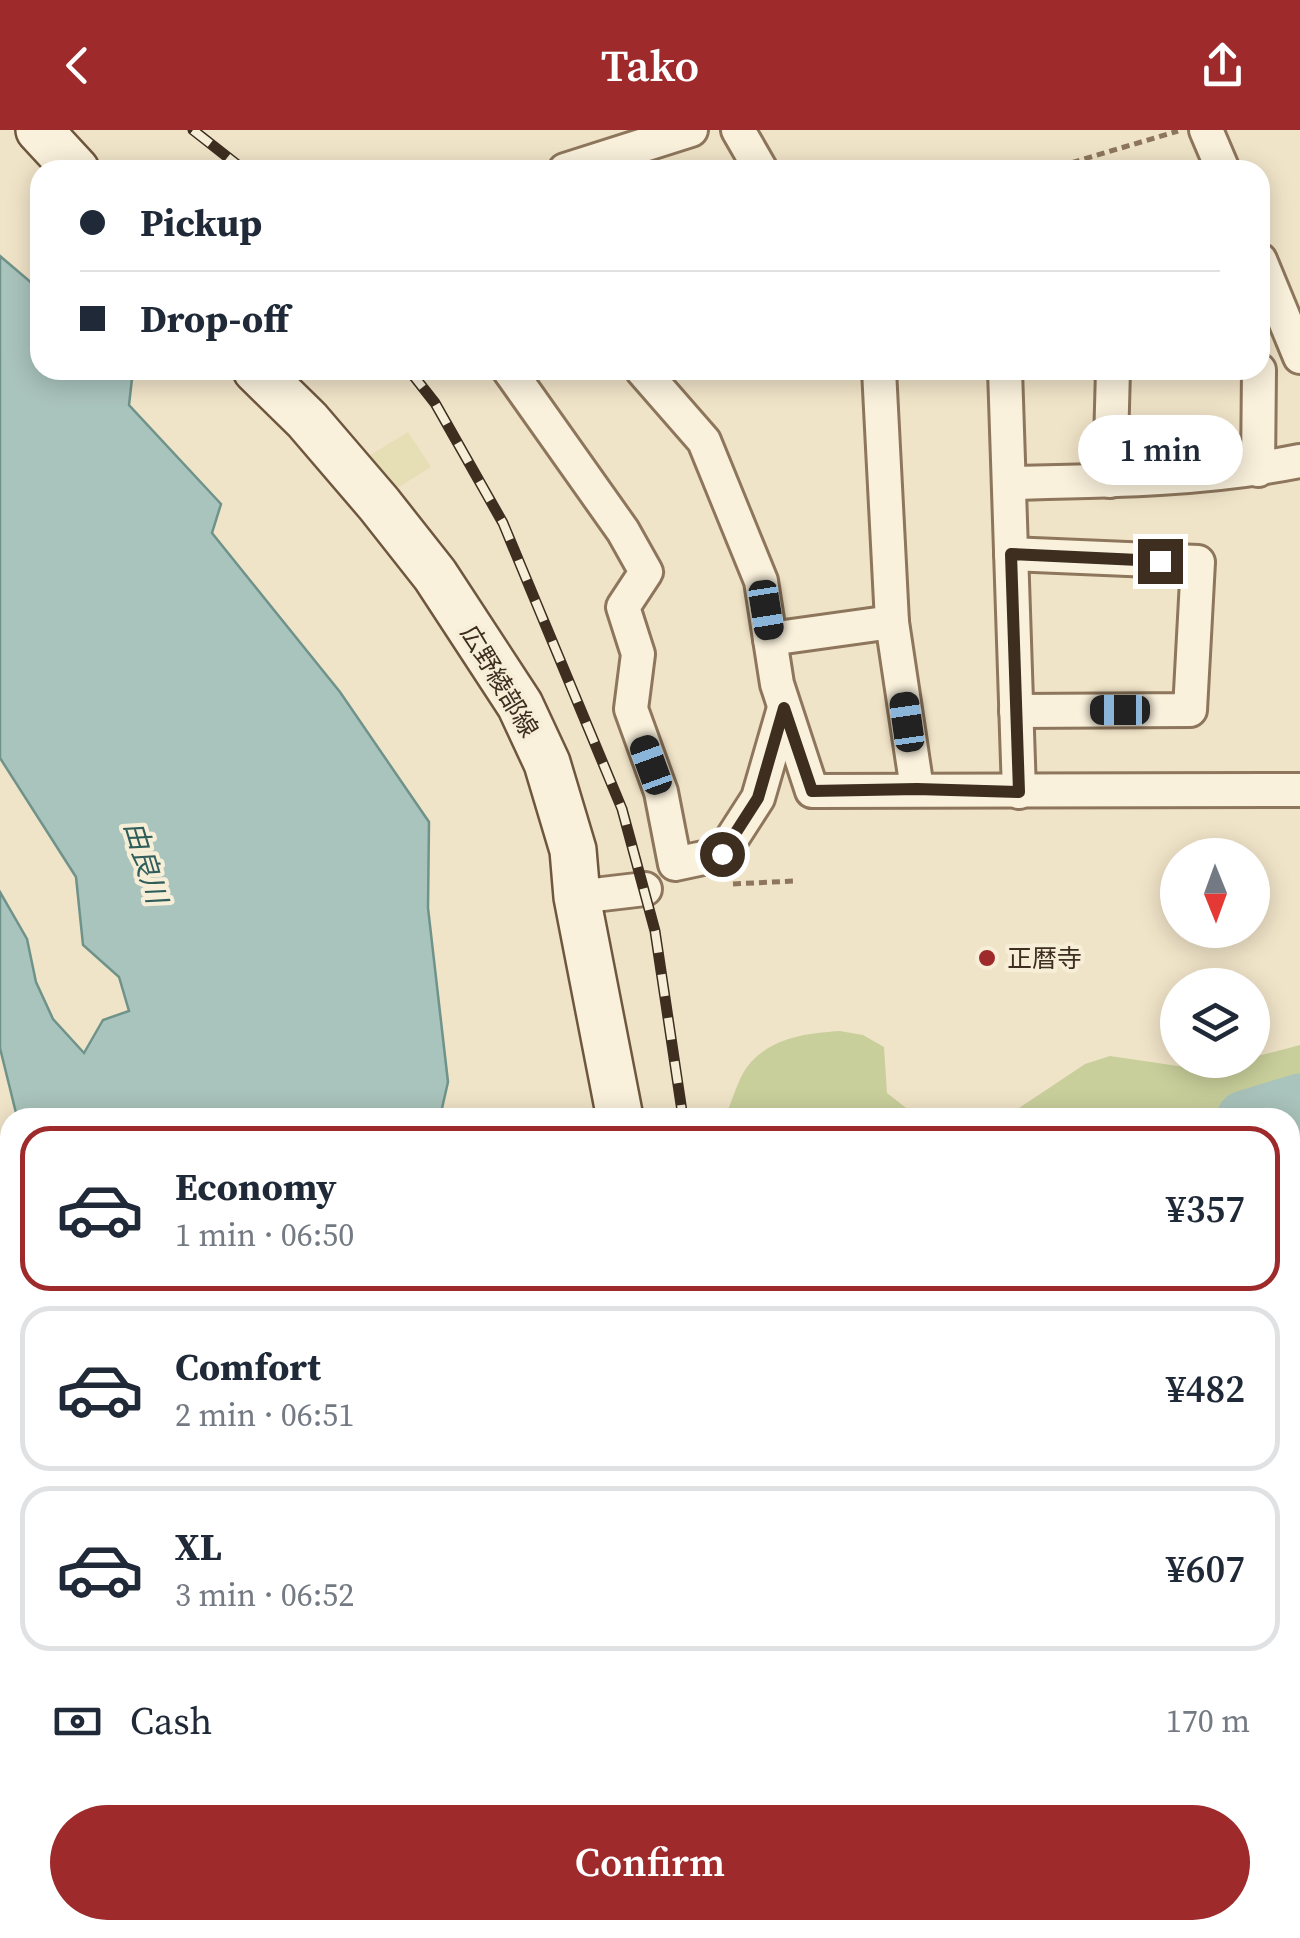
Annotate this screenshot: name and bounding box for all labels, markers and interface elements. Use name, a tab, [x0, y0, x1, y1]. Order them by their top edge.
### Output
text: Tako	[601, 34, 699, 96]
icon: back	[50, 38, 105, 93]
icon: share	[1195, 38, 1250, 93]
text: Pickup	[140, 197, 262, 249]
text: Drop-off	[140, 293, 289, 345]
callout: 1 min	[1078, 416, 1242, 486]
text: 1 min	[1119, 428, 1202, 472]
route end	[1138, 539, 1183, 584]
car	[746, 578, 786, 642]
street label: 広野綾部線	[453, 619, 547, 743]
car	[888, 690, 926, 754]
car	[1090, 695, 1150, 725]
car	[627, 732, 675, 798]
water label: 由良川	[116, 816, 177, 911]
route start	[700, 832, 745, 877]
north arrow	[1160, 838, 1270, 948]
map controls	[1160, 838, 1270, 1078]
place label: 正暦寺	[1007, 941, 1082, 975]
marker: 正暦寺	[976, 947, 998, 969]
button: layers	[1160, 968, 1270, 1078]
text: Economy	[175, 1161, 337, 1213]
icon: car	[55, 1164, 145, 1254]
text: ¥357	[1166, 1183, 1245, 1235]
text: 1 min · 06:50	[175, 1213, 354, 1257]
text: Comfort	[175, 1341, 321, 1393]
icon: car	[55, 1344, 145, 1434]
text: ¥482	[1166, 1363, 1245, 1415]
text: 2 min · 06:51	[175, 1393, 354, 1437]
text: XL	[175, 1521, 222, 1573]
icon: car	[55, 1524, 145, 1614]
text: ¥607	[1166, 1543, 1245, 1595]
text: 3 min · 06:52	[175, 1573, 354, 1617]
icon: cash	[50, 1694, 105, 1749]
text: Cash	[130, 1695, 212, 1747]
text: 170 m	[1166, 1699, 1250, 1743]
button: Confirm	[50, 1805, 1250, 1920]

